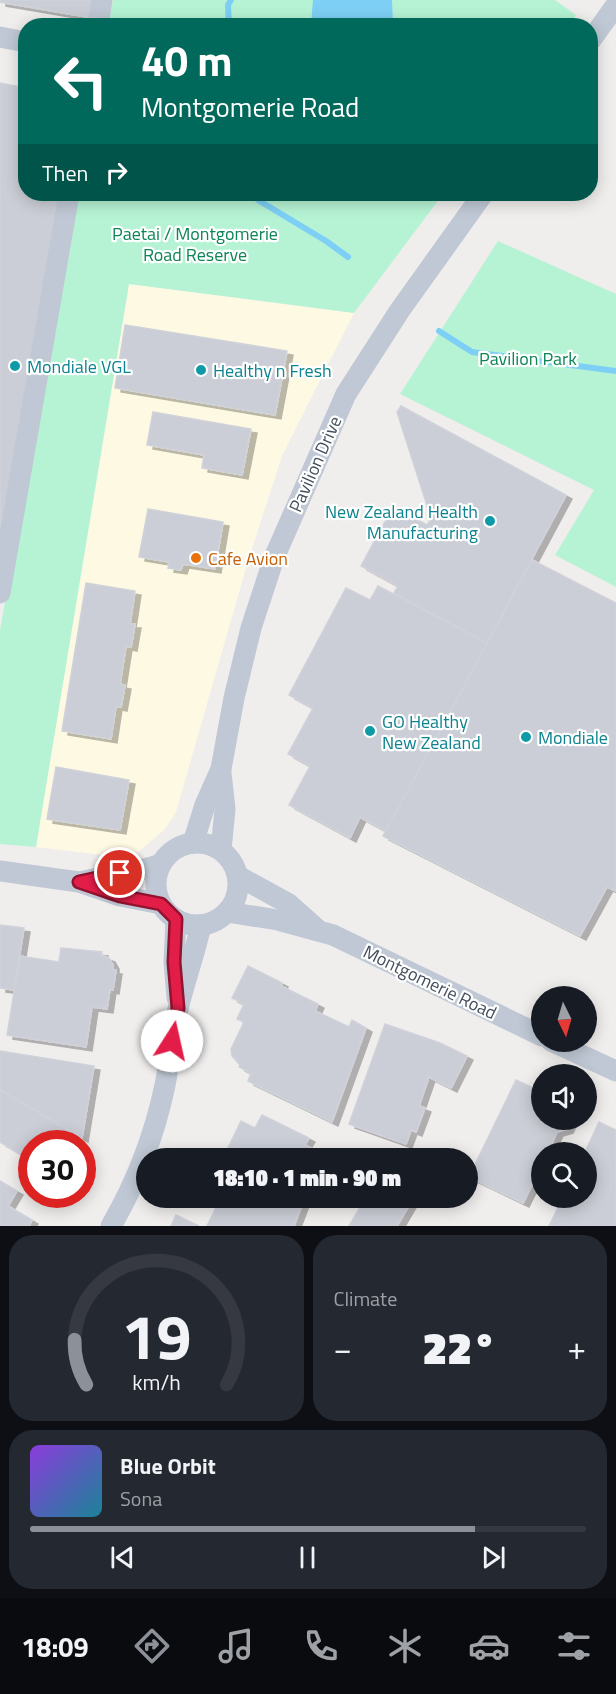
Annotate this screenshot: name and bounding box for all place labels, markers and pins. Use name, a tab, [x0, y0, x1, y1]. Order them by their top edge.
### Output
place label: Mondiale VGL	[27, 353, 131, 380]
place label: Healthy n Fresh	[213, 357, 332, 384]
marker: Mondiale VGL	[8, 359, 22, 373]
marker: Healthy n Fresh	[194, 363, 208, 377]
place label: New Zealand Health Manufacturing	[325, 498, 478, 546]
marker: New Zealand Health Manufacturing	[483, 514, 497, 528]
place label: Cafe Avion	[208, 545, 288, 572]
marker: Cafe Avion	[189, 551, 203, 565]
place label: GO Healthy New Zealand	[382, 708, 481, 756]
marker: GO Healthy New Zealand	[363, 724, 377, 738]
place label: Mondiale	[538, 724, 608, 751]
marker: Mondiale	[519, 730, 533, 744]
pin	[94, 847, 145, 898]

